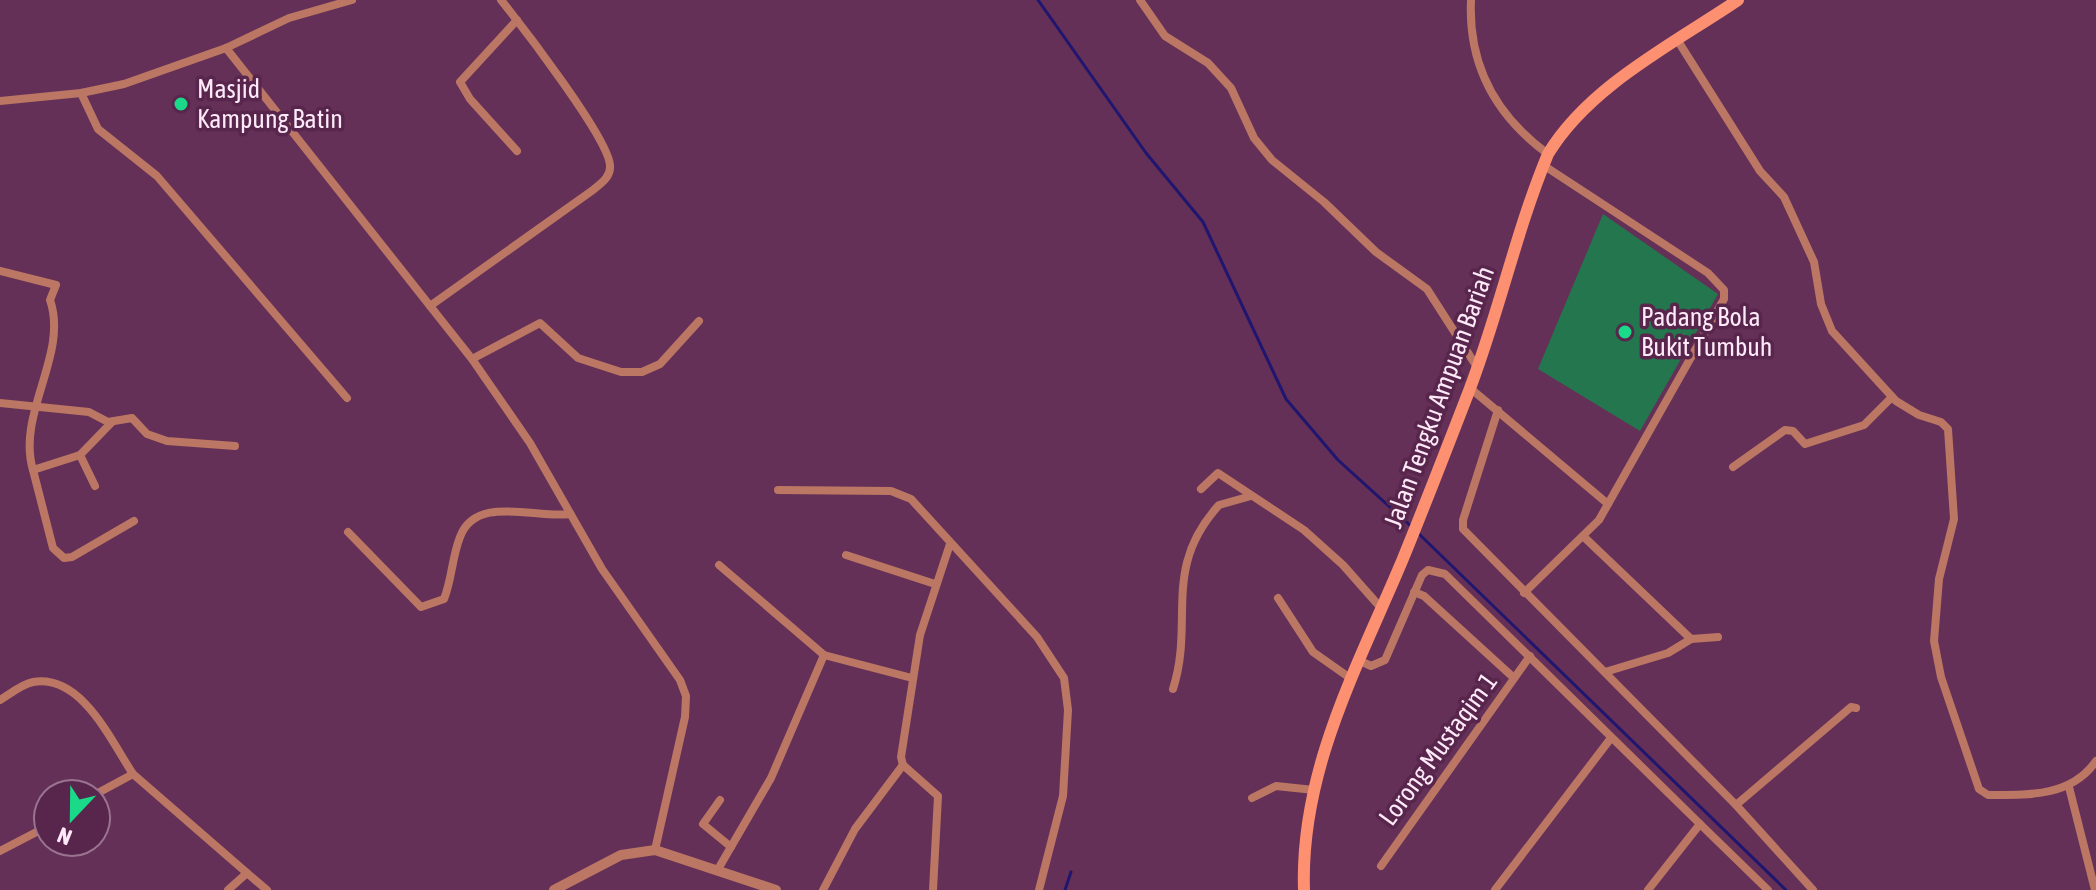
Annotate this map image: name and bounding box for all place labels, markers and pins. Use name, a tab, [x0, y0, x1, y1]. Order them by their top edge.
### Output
place label: Masjid Kampung Batin	[197, 74, 343, 134]
marker: Masjid Kampung Batin	[172, 95, 190, 113]
place label: Padang Bola Bukit Tumbuh	[1641, 302, 1772, 362]
marker: Padang Bola Bukit Tumbuh	[1616, 323, 1634, 341]

